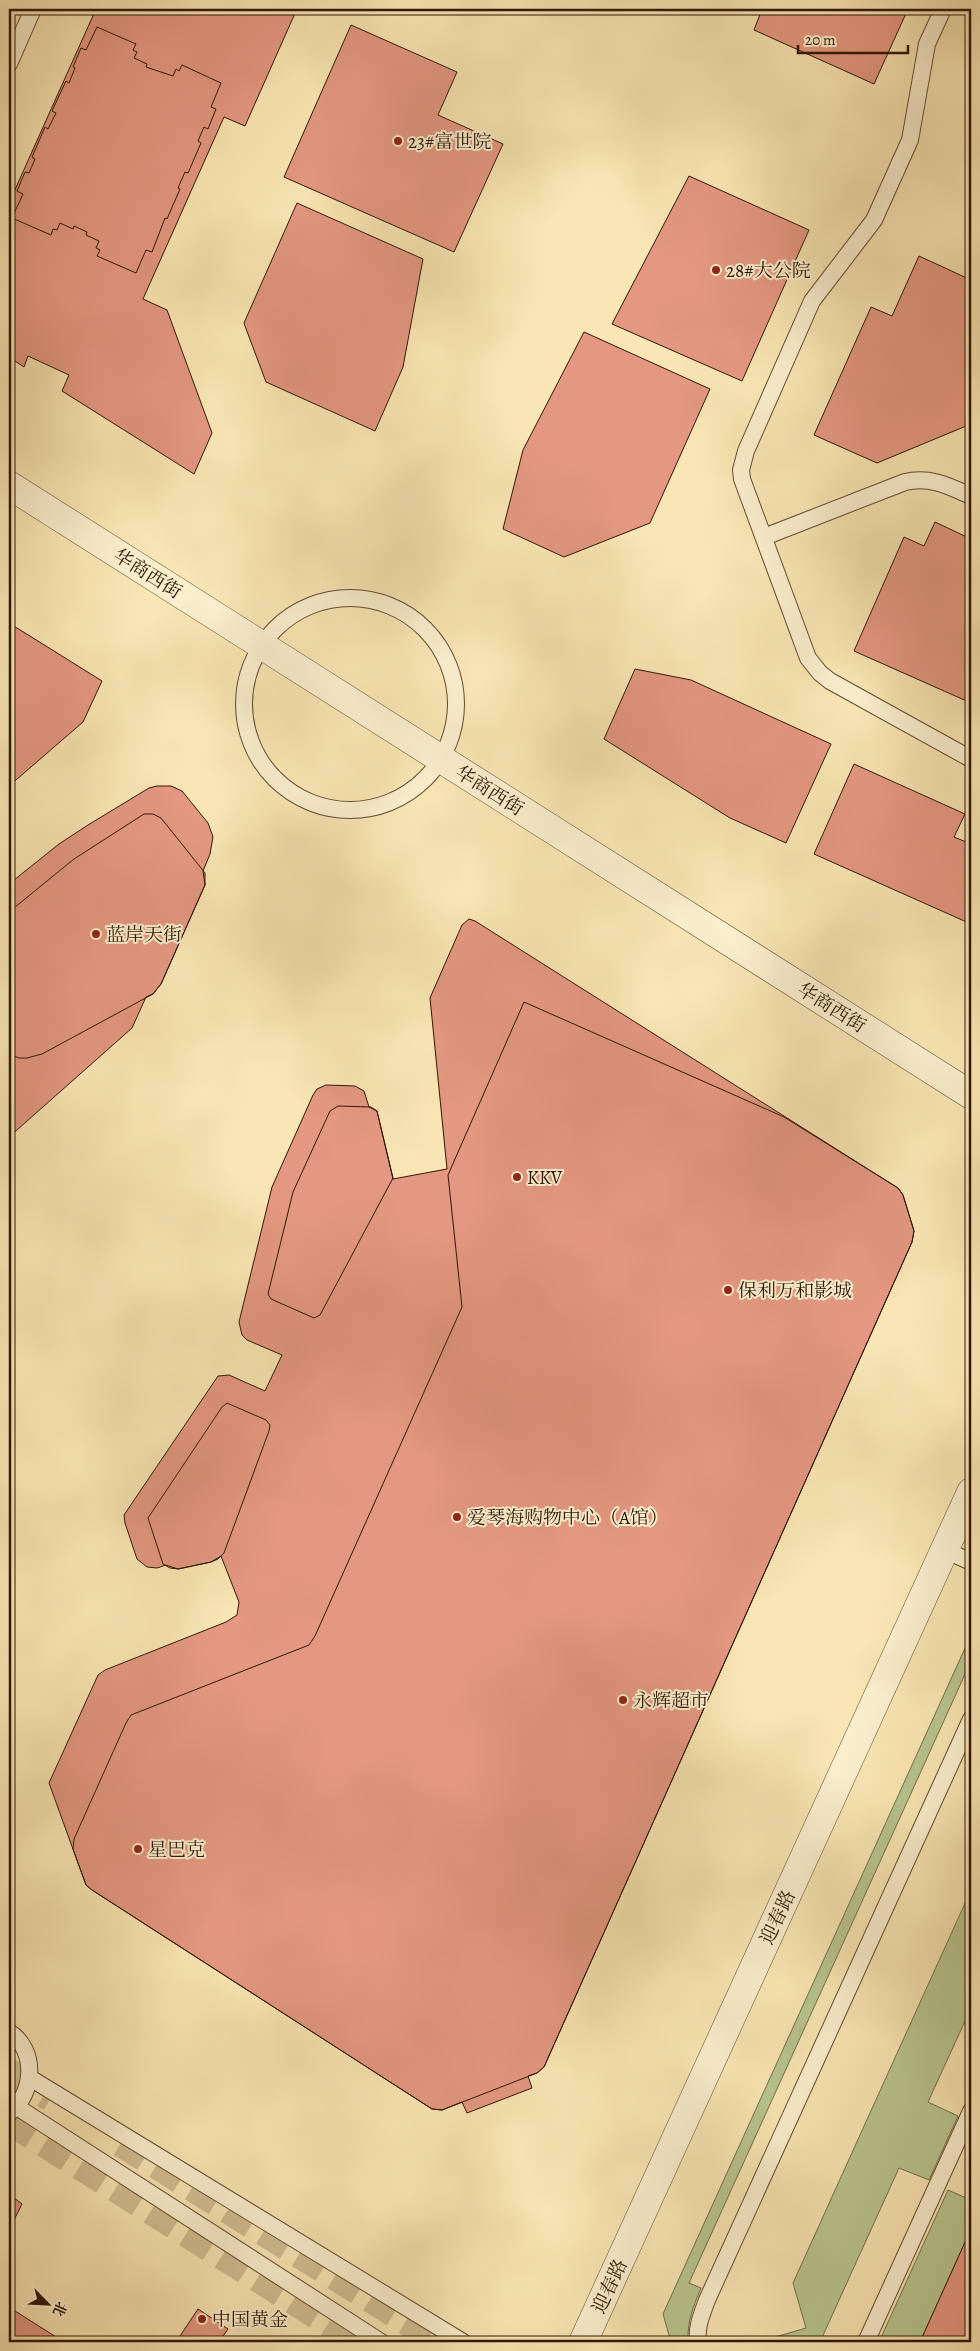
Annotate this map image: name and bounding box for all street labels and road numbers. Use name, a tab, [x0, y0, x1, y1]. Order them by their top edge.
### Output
street label: 华商西街	[108, 543, 187, 605]
street label: 华商西街	[450, 760, 529, 822]
street label: 华商西街	[792, 977, 871, 1039]
street label: 迎春路	[754, 1886, 802, 1949]
street label: 迎春路	[586, 2255, 634, 2318]

